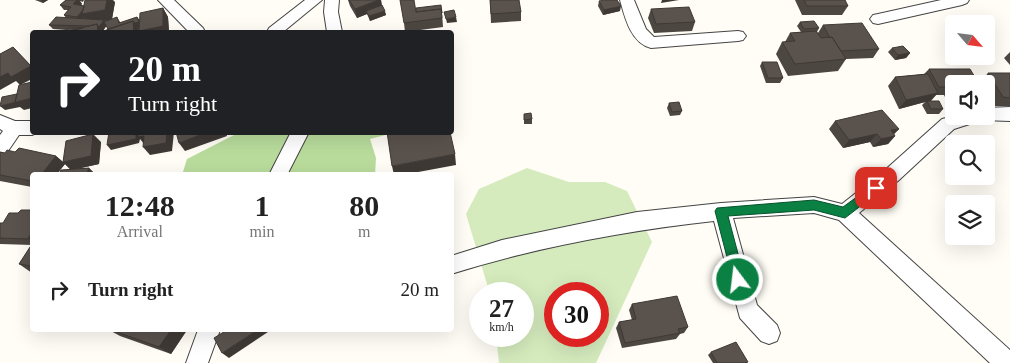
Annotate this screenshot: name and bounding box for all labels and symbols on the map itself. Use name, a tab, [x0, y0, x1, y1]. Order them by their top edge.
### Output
north arrow	[945, 15, 995, 65]
pin	[855, 167, 897, 209]
position arrow	[711, 253, 763, 305]
speed limit sign: 30	[544, 282, 609, 347]

